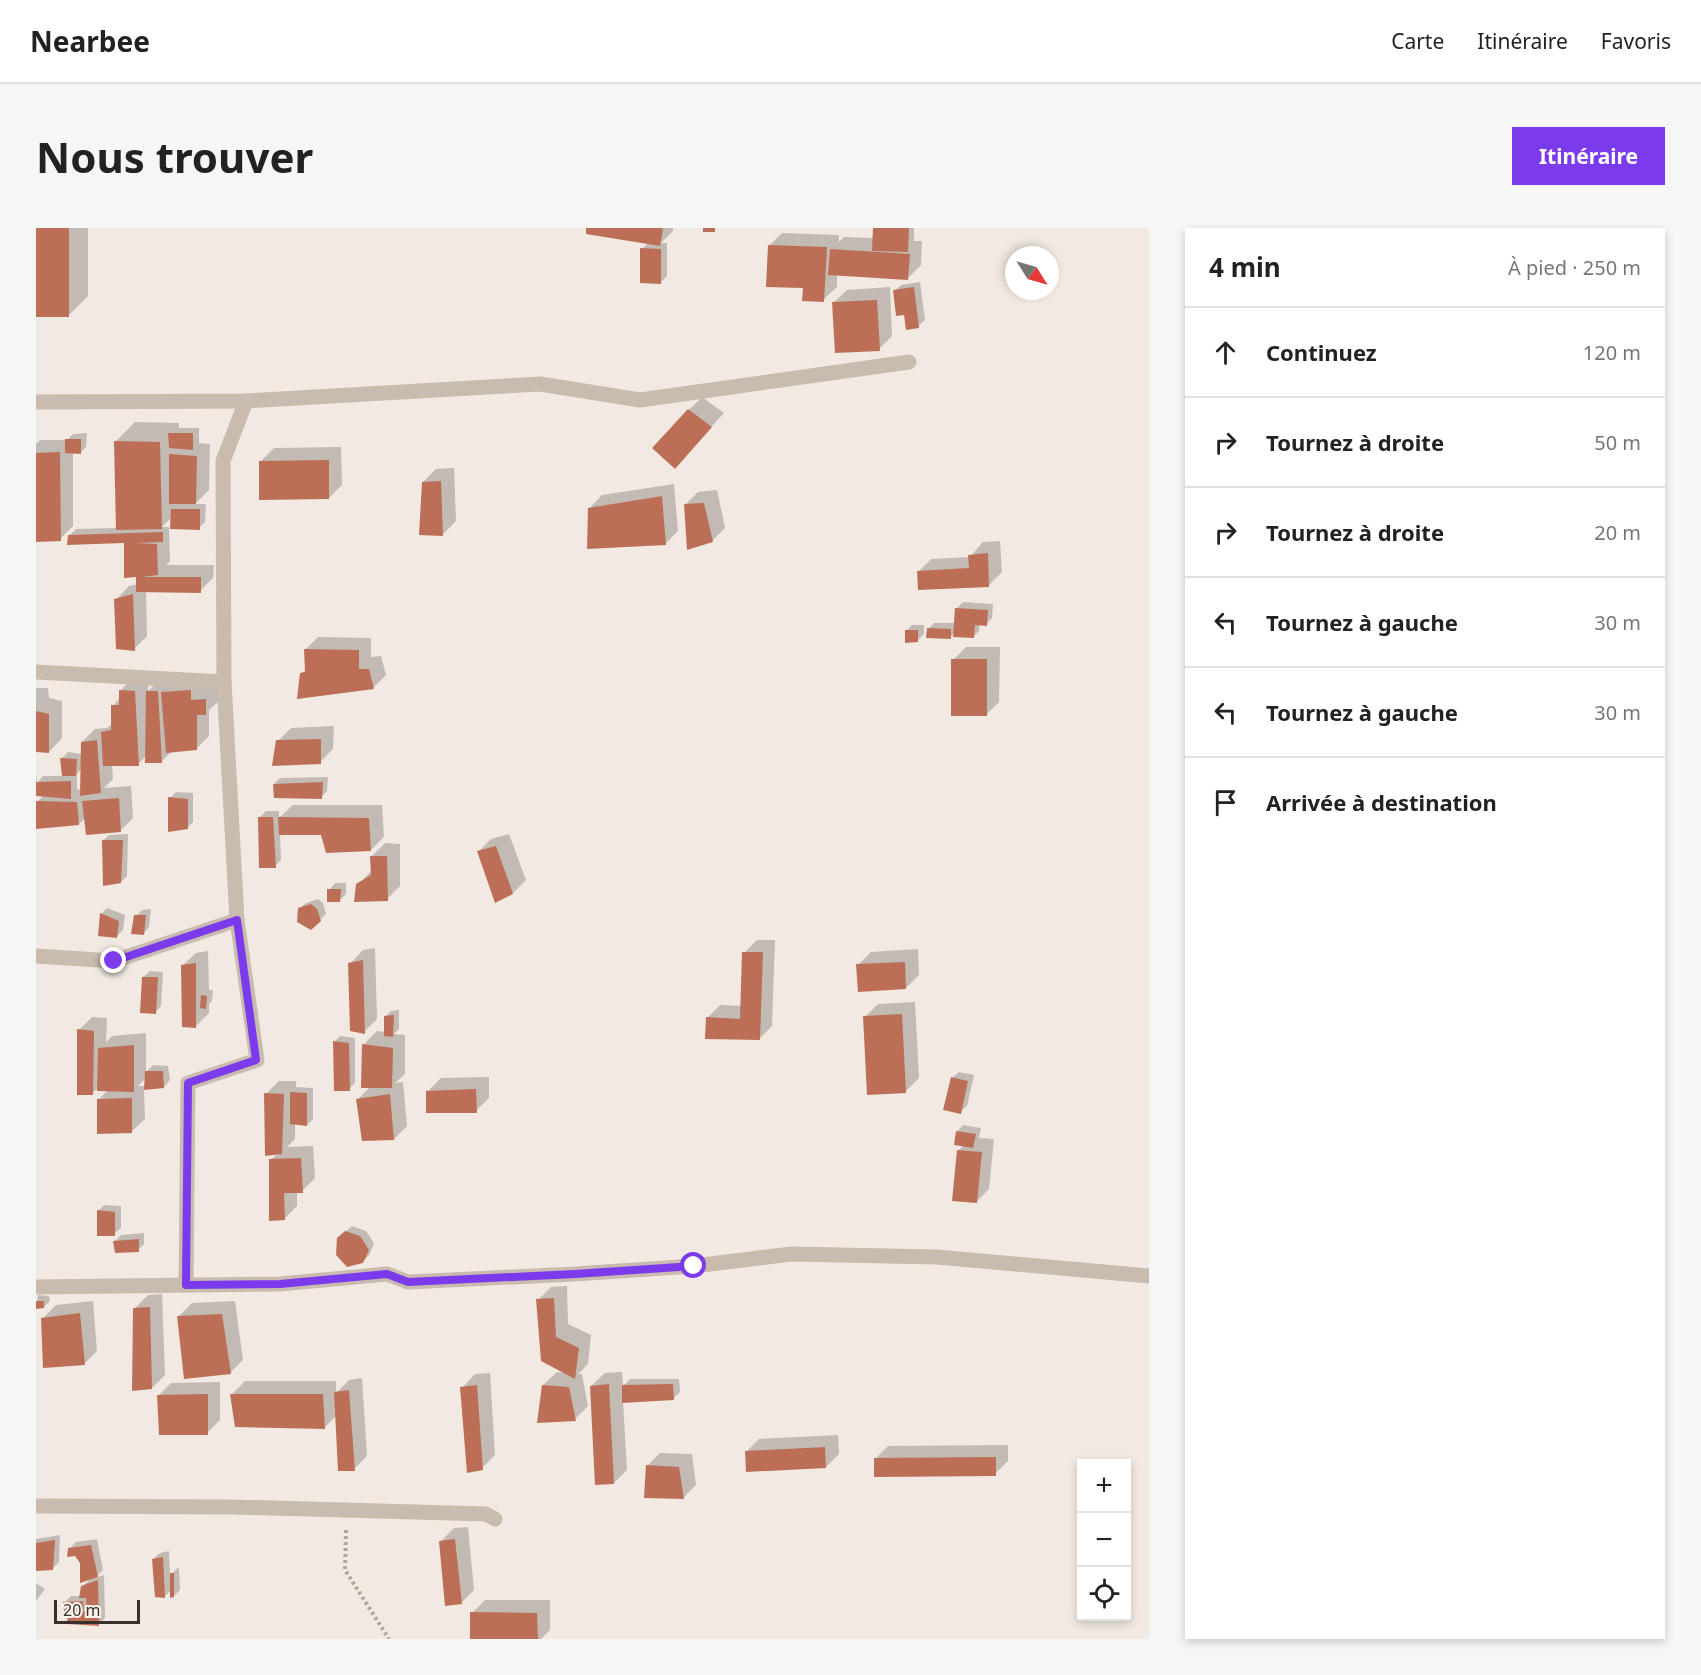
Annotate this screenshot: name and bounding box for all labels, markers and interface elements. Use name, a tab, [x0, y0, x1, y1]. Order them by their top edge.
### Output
text: Nearbee	[30, 22, 150, 60]
text: Carte	[1391, 27, 1444, 55]
text: Itinéraire	[1477, 27, 1568, 55]
text: Favoris	[1601, 27, 1671, 55]
button: Itinéraire	[1512, 127, 1665, 185]
text: Nous trouver	[36, 128, 313, 185]
north arrow	[1005, 246, 1059, 300]
text: 4 min	[1209, 249, 1281, 285]
text: À pied · 250 m	[1508, 254, 1641, 281]
icon: ahead	[1209, 336, 1242, 369]
text: Continuez	[1266, 337, 1377, 367]
text: 120 m	[1583, 339, 1641, 366]
icon: right	[1209, 426, 1242, 459]
text: Tournez à droite	[1266, 427, 1444, 457]
text: 50 m	[1594, 429, 1641, 456]
icon: right	[1209, 516, 1242, 549]
text: Tournez à droite	[1266, 517, 1444, 547]
text: 20 m	[1594, 519, 1641, 546]
icon: left	[1209, 606, 1242, 639]
text: Tournez à gauche	[1266, 607, 1458, 637]
text: 30 m	[1594, 609, 1641, 636]
icon: left	[1209, 696, 1242, 729]
text: Tournez à gauche	[1266, 697, 1458, 727]
text: 30 m	[1594, 699, 1641, 726]
icon: arrive	[1209, 786, 1242, 819]
text: Arrivée à destination	[1266, 787, 1497, 817]
route end	[100, 947, 126, 973]
route start	[680, 1252, 706, 1278]
map controls	[1077, 1459, 1131, 1621]
button: +	[1077, 1459, 1131, 1513]
button: −	[1077, 1513, 1131, 1567]
button: locate	[1077, 1567, 1131, 1621]
scale bar	[54, 1597, 140, 1624]
text: 20 m	[63, 1599, 100, 1621]

